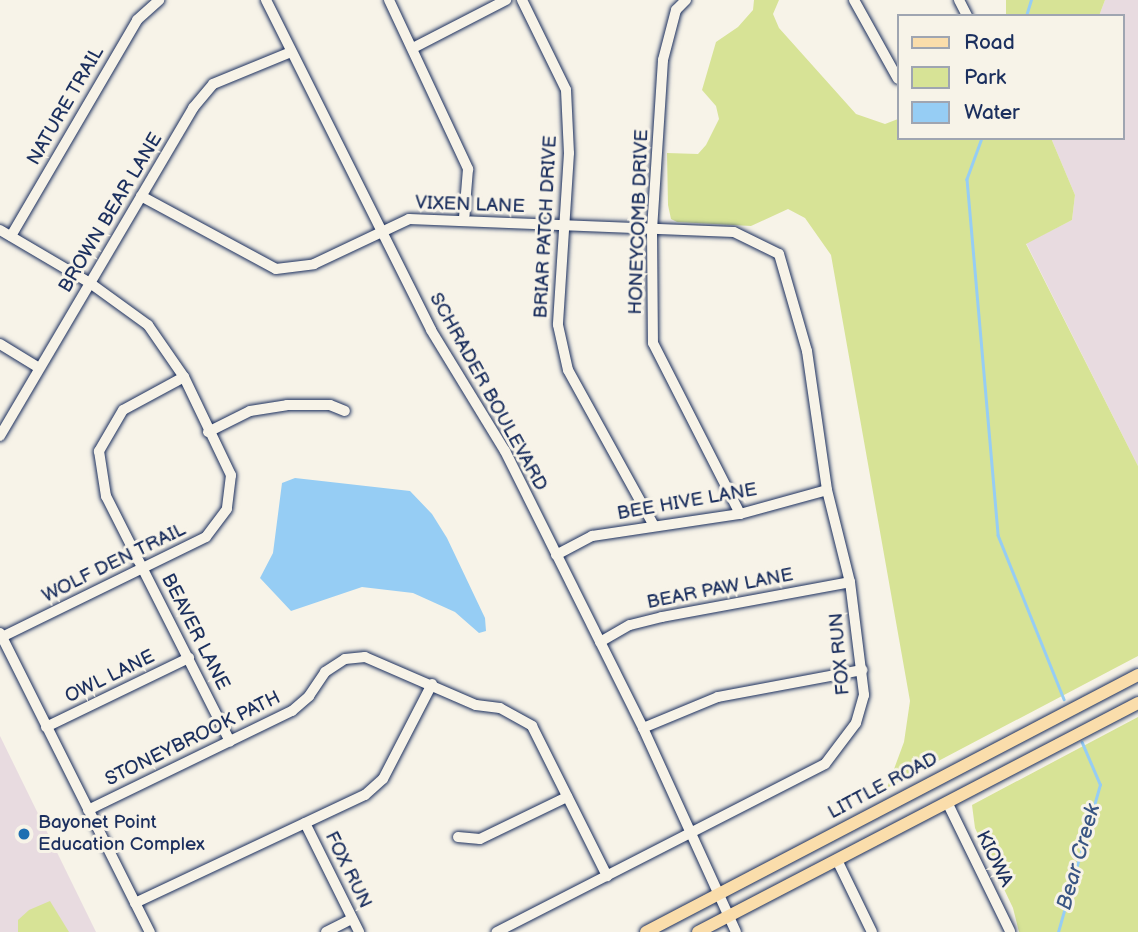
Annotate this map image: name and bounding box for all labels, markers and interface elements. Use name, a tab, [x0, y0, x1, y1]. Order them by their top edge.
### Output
legend	[897, 14, 1124, 140]
text: Road	[964, 30, 1015, 55]
street label: NATURE TRAIL	[23, 42, 109, 170]
text: Park	[964, 65, 1006, 90]
text: Water	[964, 100, 1020, 125]
street label: BROWN BEAR LANE	[54, 129, 168, 297]
street label: HONEYCOMB DRIVE	[624, 129, 654, 315]
street label: BRIAR PATCH DRIVE	[530, 135, 562, 319]
street label: VIXEN LANE	[415, 192, 525, 218]
street label: SCHRADER BOULEVARD	[424, 289, 552, 495]
street label: BEE HIVE LANE	[615, 478, 759, 526]
street label: WOLF DEN TRAIL	[38, 518, 190, 608]
street label: BEAR PAW LANE	[645, 564, 795, 614]
street label: BEAVER LANE	[156, 570, 234, 694]
street label: FOX RUN	[825, 612, 855, 696]
street label: OWL LANE	[62, 646, 158, 708]
street label: STONEYBROOK PATH	[102, 687, 284, 791]
street label: LITTLE ROAD	[824, 748, 942, 824]
water label: Bear Creek	[1052, 801, 1106, 913]
place label: Bayonet Point Education Complex	[38, 812, 205, 856]
marker: Bayonet Point Education Complex	[16, 826, 32, 842]
street label: KIOWA	[971, 827, 1017, 891]
street label: FOX RUN	[320, 828, 376, 912]

